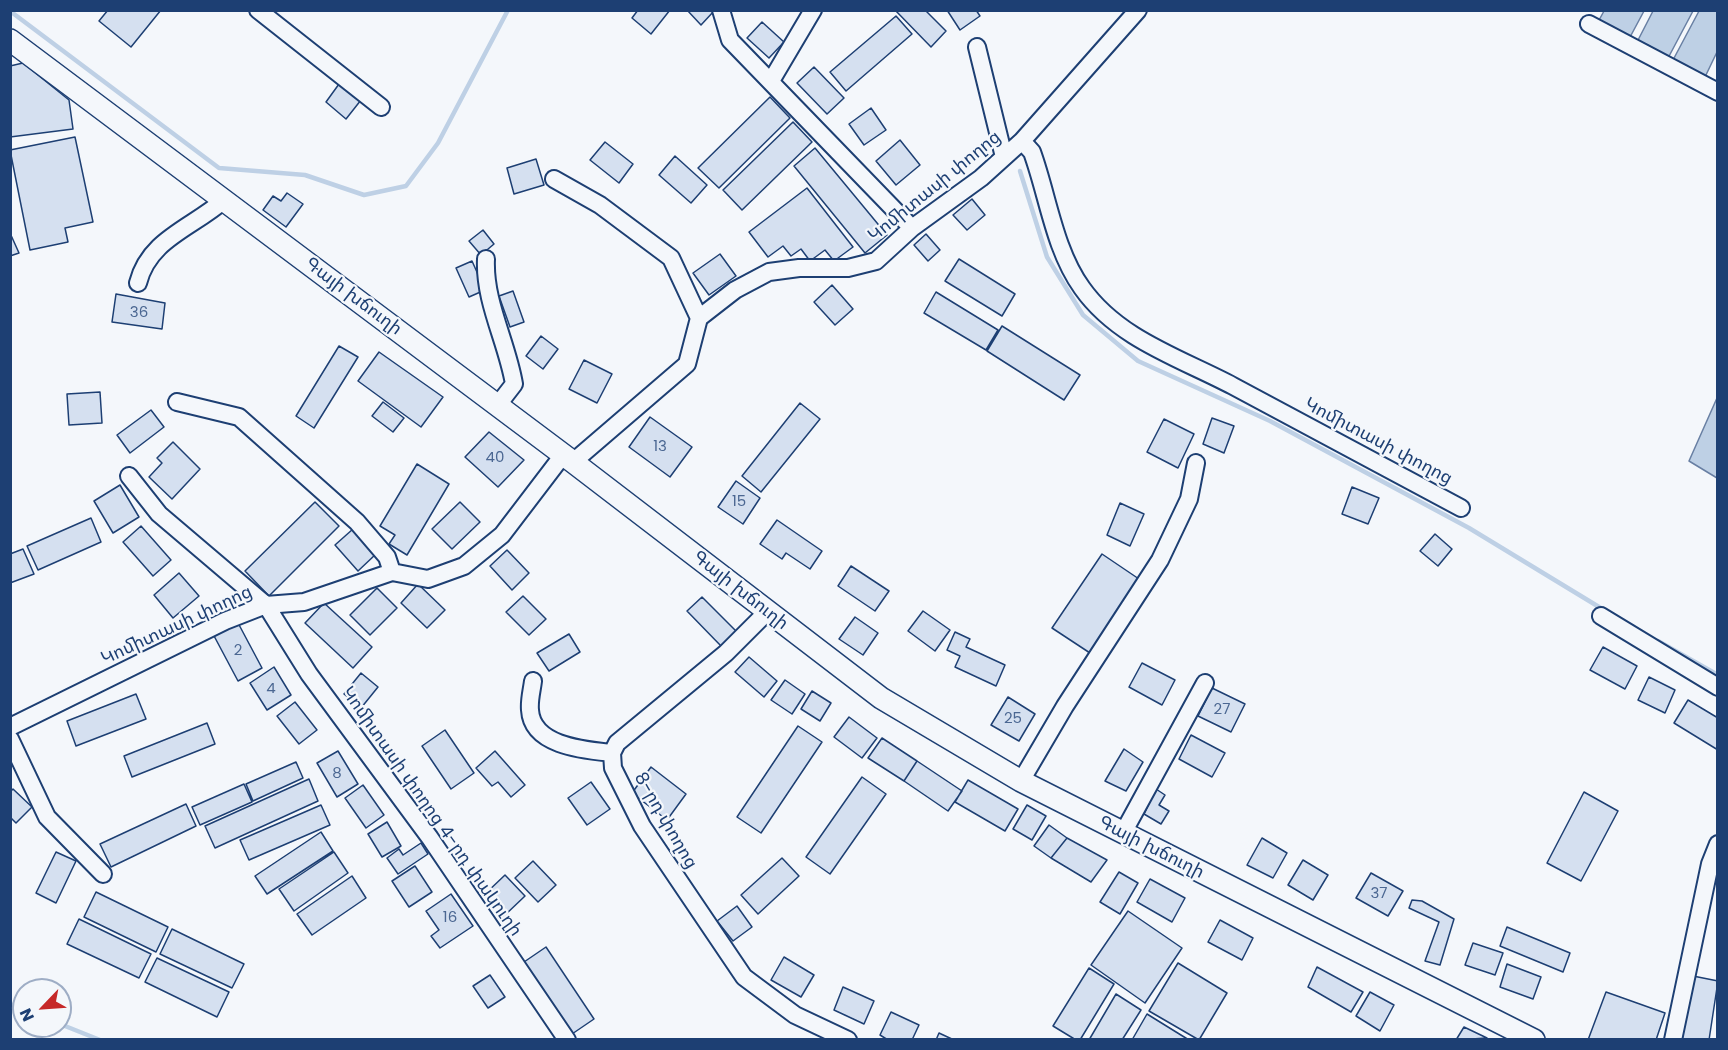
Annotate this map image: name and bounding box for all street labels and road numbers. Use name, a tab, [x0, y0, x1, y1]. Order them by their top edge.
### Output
street label: Կոմիտասի փողոց	[864, 127, 1006, 247]
street label: Գայի խճուղի	[300, 254, 406, 340]
street label: Կոմիտասի փողոց	[1300, 394, 1456, 490]
street label: Գայի խճուղի	[688, 547, 792, 635]
street label: Կոմիտասի փողոց	[98, 581, 256, 671]
street label: Կոմիտասի փողոց 4-րդ փակուղի	[336, 683, 526, 941]
street label: 8-րդ փողոց	[629, 769, 701, 873]
street label: Գայի խճուղի	[1095, 812, 1207, 884]

